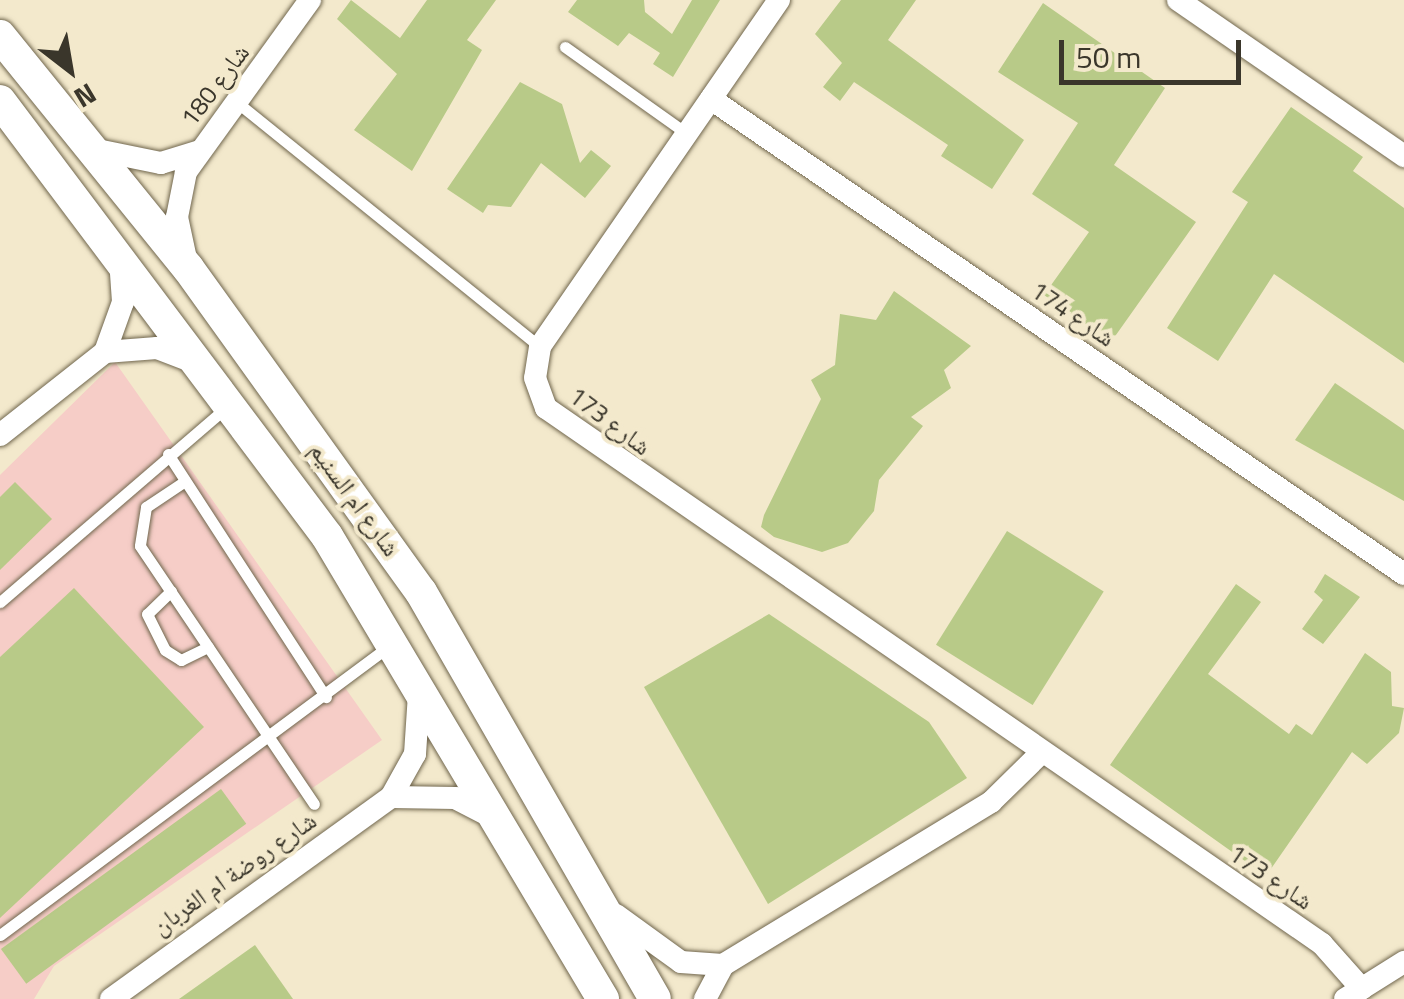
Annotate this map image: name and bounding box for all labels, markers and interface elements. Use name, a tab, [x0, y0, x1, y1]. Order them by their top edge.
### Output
north arrow	[20, 20, 120, 120]
scale bar	[1064, 20, 1246, 82]
text: 50 m	[1076, 34, 1141, 80]
street label: شارع 180	[174, 38, 256, 132]
text: N	[66, 73, 105, 120]
street label: شارع 174	[1025, 275, 1121, 353]
street label: شارع 173	[563, 380, 657, 462]
street label: شارع ام السنيم	[303, 436, 407, 562]
street label: شارع روضة ام الغربان	[146, 805, 322, 941]
street label: شارع 173	[1223, 838, 1319, 916]

